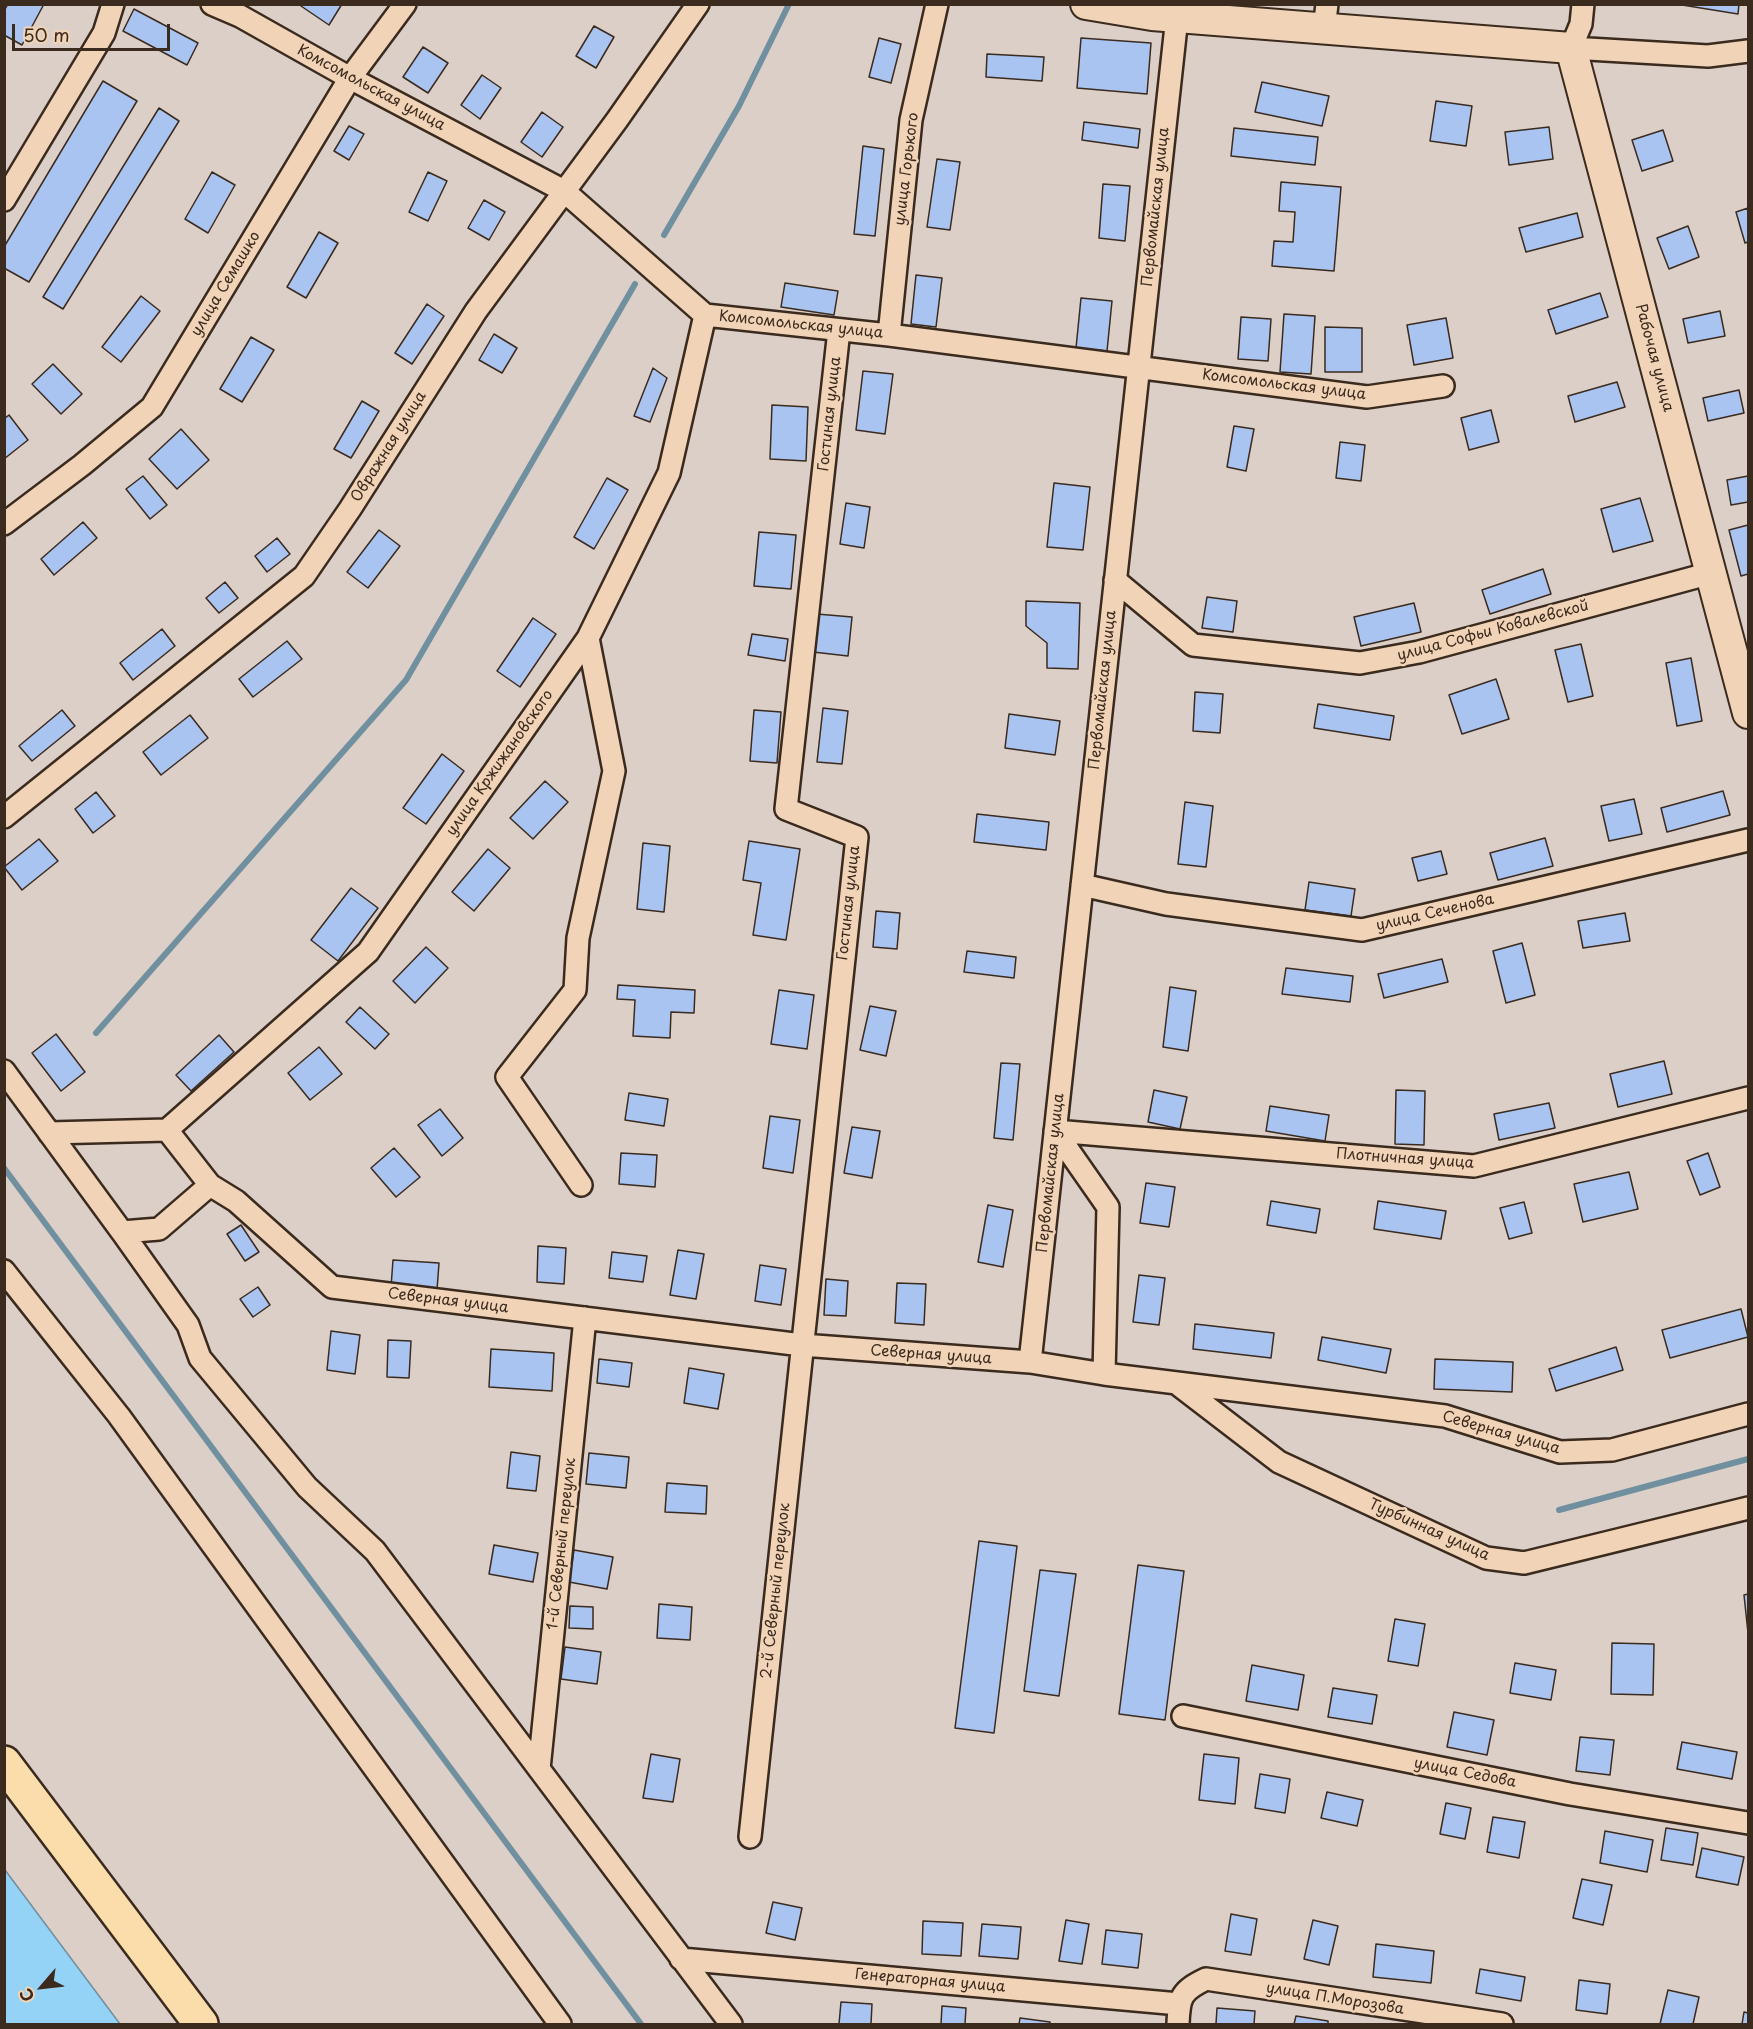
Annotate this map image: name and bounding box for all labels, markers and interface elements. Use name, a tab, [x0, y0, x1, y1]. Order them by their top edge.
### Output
scale bar	[15, 12, 172, 50]
text: 50 m	[23, 21, 70, 48]
street label: Комсомольская улица	[294, 41, 448, 135]
street label: улица Горького	[891, 111, 923, 227]
street label: Первомайская улица	[1139, 127, 1173, 287]
street label: улица Семашко	[188, 228, 264, 340]
street label: Рабочая улица	[1631, 302, 1677, 414]
street label: Комсомольская улица	[718, 307, 884, 343]
street label: Гостиная улица	[815, 356, 845, 472]
street label: Комсомольская улица	[1201, 366, 1367, 404]
street label: Овражная улица	[348, 388, 430, 506]
street label: улица Софьи Ковалевской	[1395, 597, 1591, 665]
street label: Первомайская улица	[1086, 610, 1120, 770]
street label: улица Кржижановского	[443, 686, 557, 840]
street label: Гостиная улица	[834, 845, 864, 961]
street label: улица Сеченова	[1374, 891, 1496, 935]
street label: Первомайская улица	[1034, 1093, 1068, 1253]
street label: Плотничная улица	[1335, 1145, 1475, 1173]
street label: Северная улица	[387, 1285, 509, 1317]
street label: Северная улица	[870, 1342, 992, 1368]
street label: Северная улица	[1440, 1408, 1562, 1458]
street label: 1-й Северный переулок	[544, 1457, 580, 1631]
street label: Турбинная улица	[1366, 1495, 1492, 1565]
street label: 2-й Северный переулок	[758, 1502, 794, 1680]
street label: улица Седова	[1412, 1754, 1518, 1792]
north arrow	[12, 1957, 72, 2017]
street label: Генераторная улица	[854, 1965, 1006, 1997]
street label: улица П.Морозова	[1265, 1979, 1405, 2019]
text: С	[13, 1985, 40, 2006]

